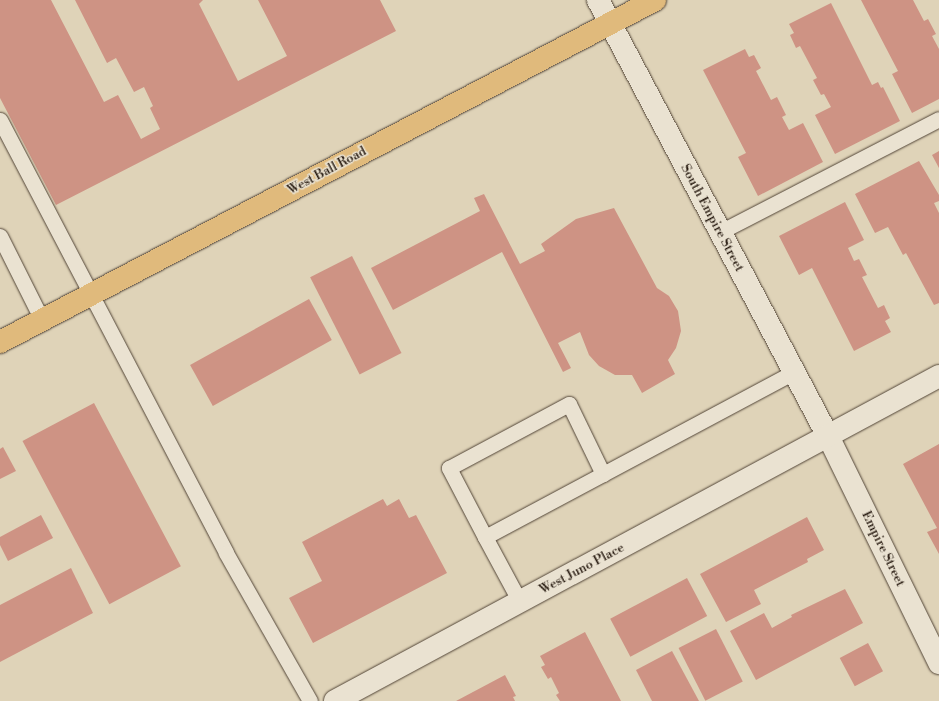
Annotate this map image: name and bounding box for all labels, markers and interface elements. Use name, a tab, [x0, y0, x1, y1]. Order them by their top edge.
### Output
street label: West Ball Road	[285, 144, 369, 198]
street label: South Empire Street	[677, 162, 747, 274]
street label: Empire Street	[858, 509, 908, 589]
street label: West Juno Place	[537, 540, 627, 598]

